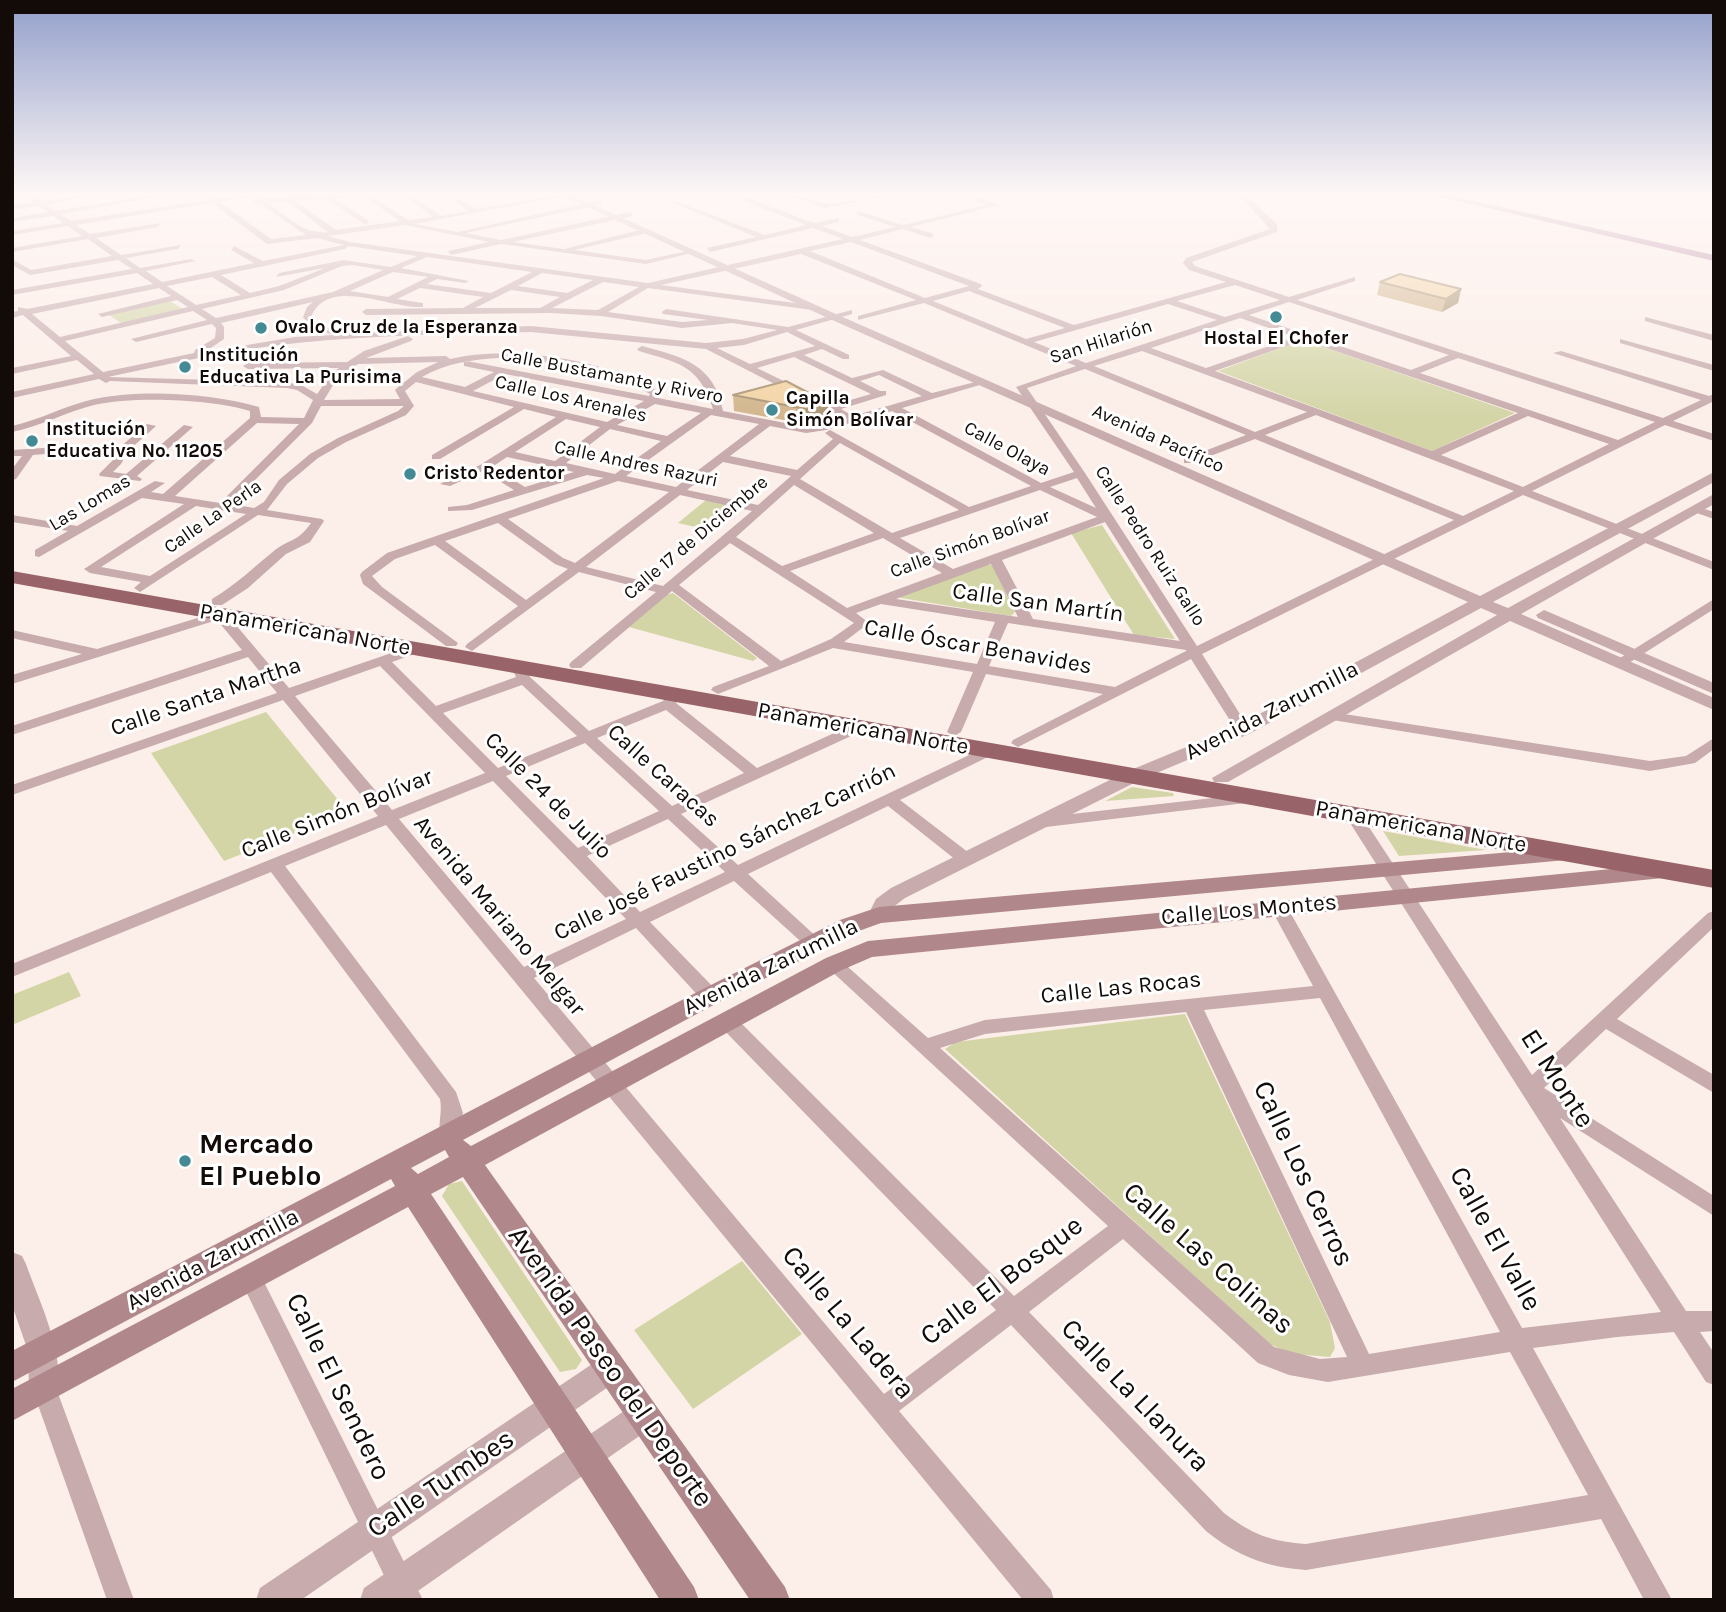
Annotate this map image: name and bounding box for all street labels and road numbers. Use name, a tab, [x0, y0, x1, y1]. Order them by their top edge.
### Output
street label: San Hilarión	[1047, 315, 1155, 369]
street label: Calle Bustamante y Rivero	[499, 343, 725, 409]
street label: Calle Los Arenales	[493, 370, 649, 428]
street label: Avenida Pacífico	[1089, 400, 1227, 478]
street label: Calle Olaya	[960, 417, 1054, 481]
street label: Calle Andres Razuri	[552, 435, 720, 493]
street label: Calle Pedro Ruiz Gallo	[1090, 462, 1210, 630]
street label: Las Lomas	[45, 470, 135, 536]
street label: Calle 17 de Diciembre	[619, 471, 773, 605]
street label: Calle La Perla	[160, 475, 266, 559]
street label: Calle Simón Bolívar	[887, 504, 1053, 584]
street label: Calle San Martín	[951, 577, 1125, 629]
street label: Panamericana Norte	[197, 598, 413, 662]
street label: Calle Óscar Benavides	[862, 613, 1094, 681]
street label: Calle Santa Martha	[107, 651, 305, 743]
street label: Avenida Zarumilla	[1181, 655, 1363, 767]
street label: Panamericana Norte	[755, 697, 971, 761]
street label: Calle Caracas	[601, 718, 725, 834]
street label: Calle 24 de Julio	[479, 727, 617, 865]
street label: Calle José Faustino Sánchez Carrión	[550, 757, 900, 947]
street label: Calle Simón Bolívar	[237, 763, 437, 865]
street label: Panamericana Norte	[1313, 795, 1529, 859]
street label: Avenida Mariano Melgar	[407, 811, 591, 1021]
street label: Calle Los Montes	[1160, 889, 1338, 931]
street label: Avenida Zarumilla	[679, 913, 863, 1021]
street label: Calle Las Rocas	[1039, 966, 1203, 1010]
street label: El Monte	[1513, 1023, 1601, 1135]
street label: Calle Los Cerros	[1245, 1076, 1361, 1272]
street label: Calle El Valle	[1442, 1161, 1548, 1317]
street label: Calle Las Colinas	[1116, 1176, 1300, 1342]
street label: Avenida Zarumilla	[122, 1203, 304, 1317]
street label: Calle El Bosque	[914, 1209, 1090, 1353]
street label: Avenida Paseo del Deporte	[500, 1220, 720, 1514]
street label: Calle La Ladera	[774, 1240, 922, 1406]
street label: Calle El Sendero	[278, 1288, 398, 1486]
street label: Calle La Llanura	[1053, 1312, 1217, 1480]
street label: Calle Tumbes	[361, 1422, 521, 1546]

